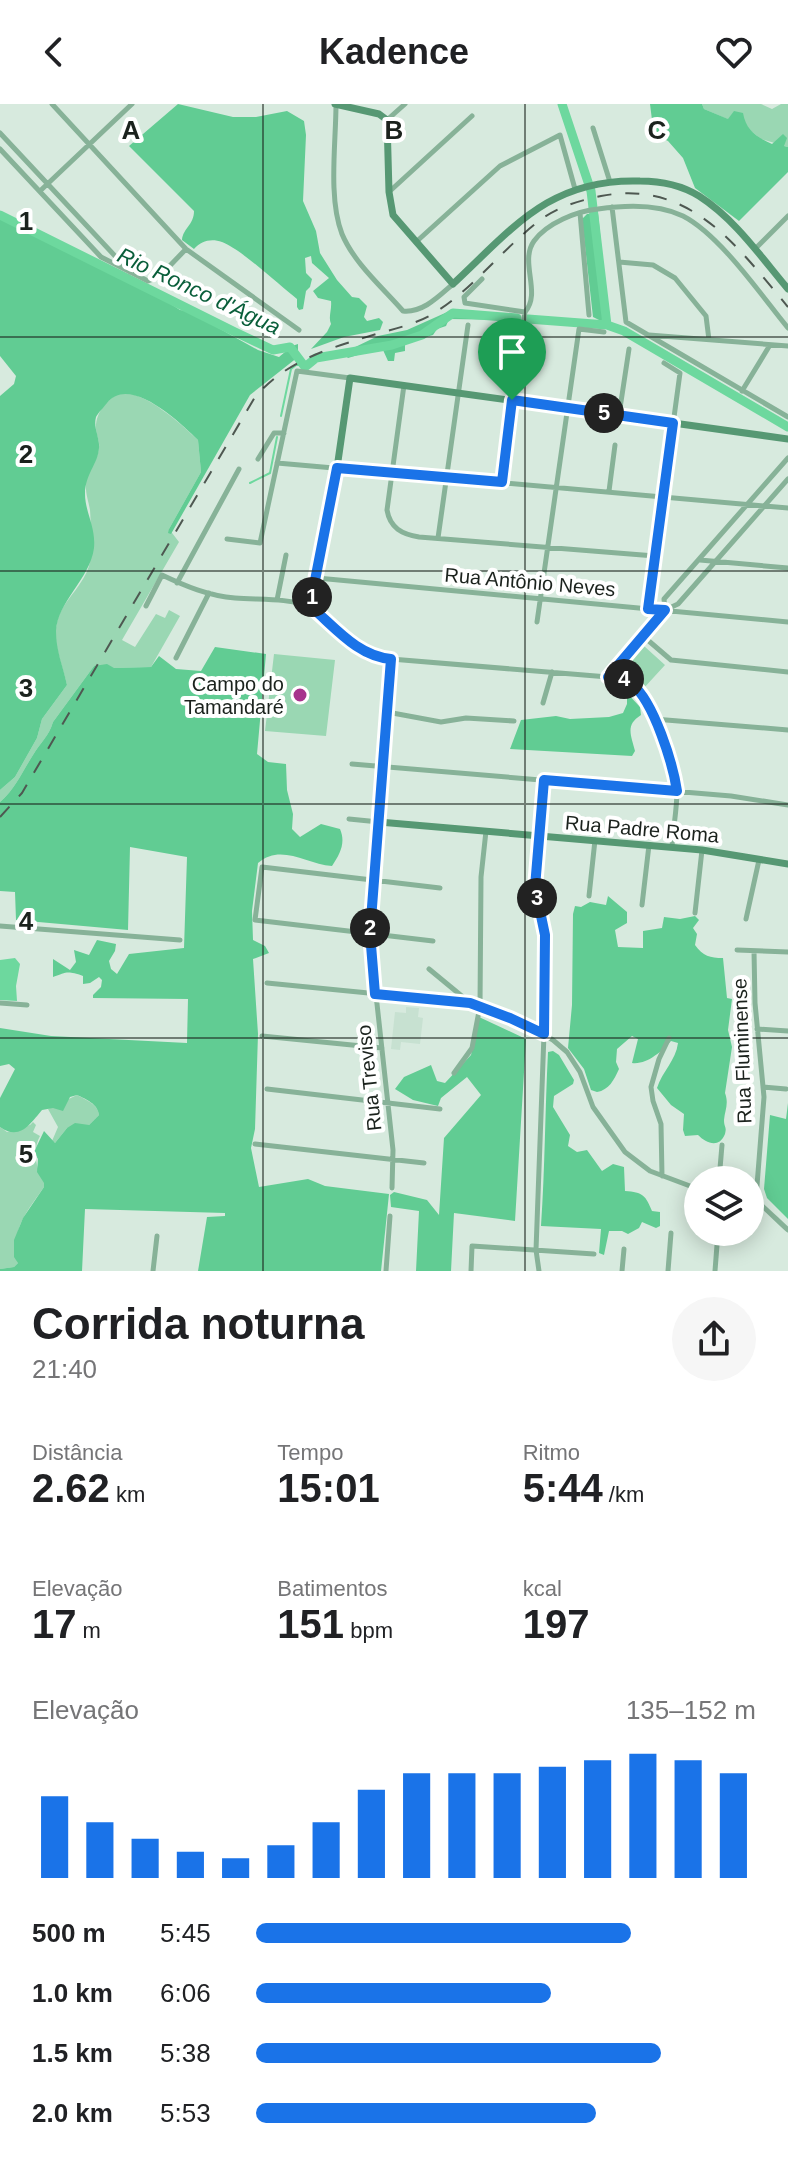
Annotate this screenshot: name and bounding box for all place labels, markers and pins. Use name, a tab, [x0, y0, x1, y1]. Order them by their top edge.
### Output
pin	[478, 318, 546, 400]
pin: 5	[584, 393, 624, 433]
pin: 1	[292, 577, 332, 617]
pin: 4	[604, 659, 644, 699]
place label: Campo do Tamandaré	[184, 673, 284, 718]
marker: Campo do Tamandaré	[291, 686, 309, 704]
pin: 3	[517, 878, 557, 918]
pin: 2	[350, 908, 390, 948]

